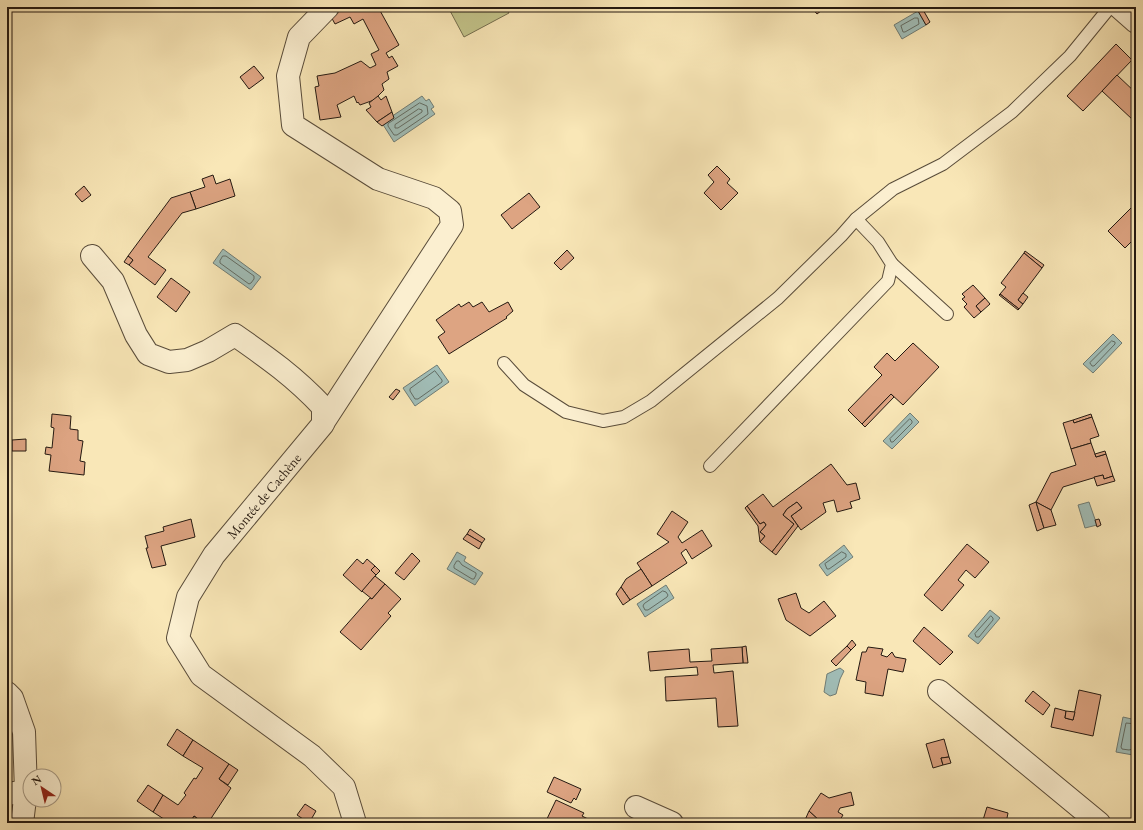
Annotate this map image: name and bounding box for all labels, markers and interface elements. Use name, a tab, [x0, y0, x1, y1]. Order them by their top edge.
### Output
street label: Montée de Cachène	[223, 449, 306, 543]
north arrow	[22, 768, 62, 808]
text: N	[29, 771, 44, 788]

